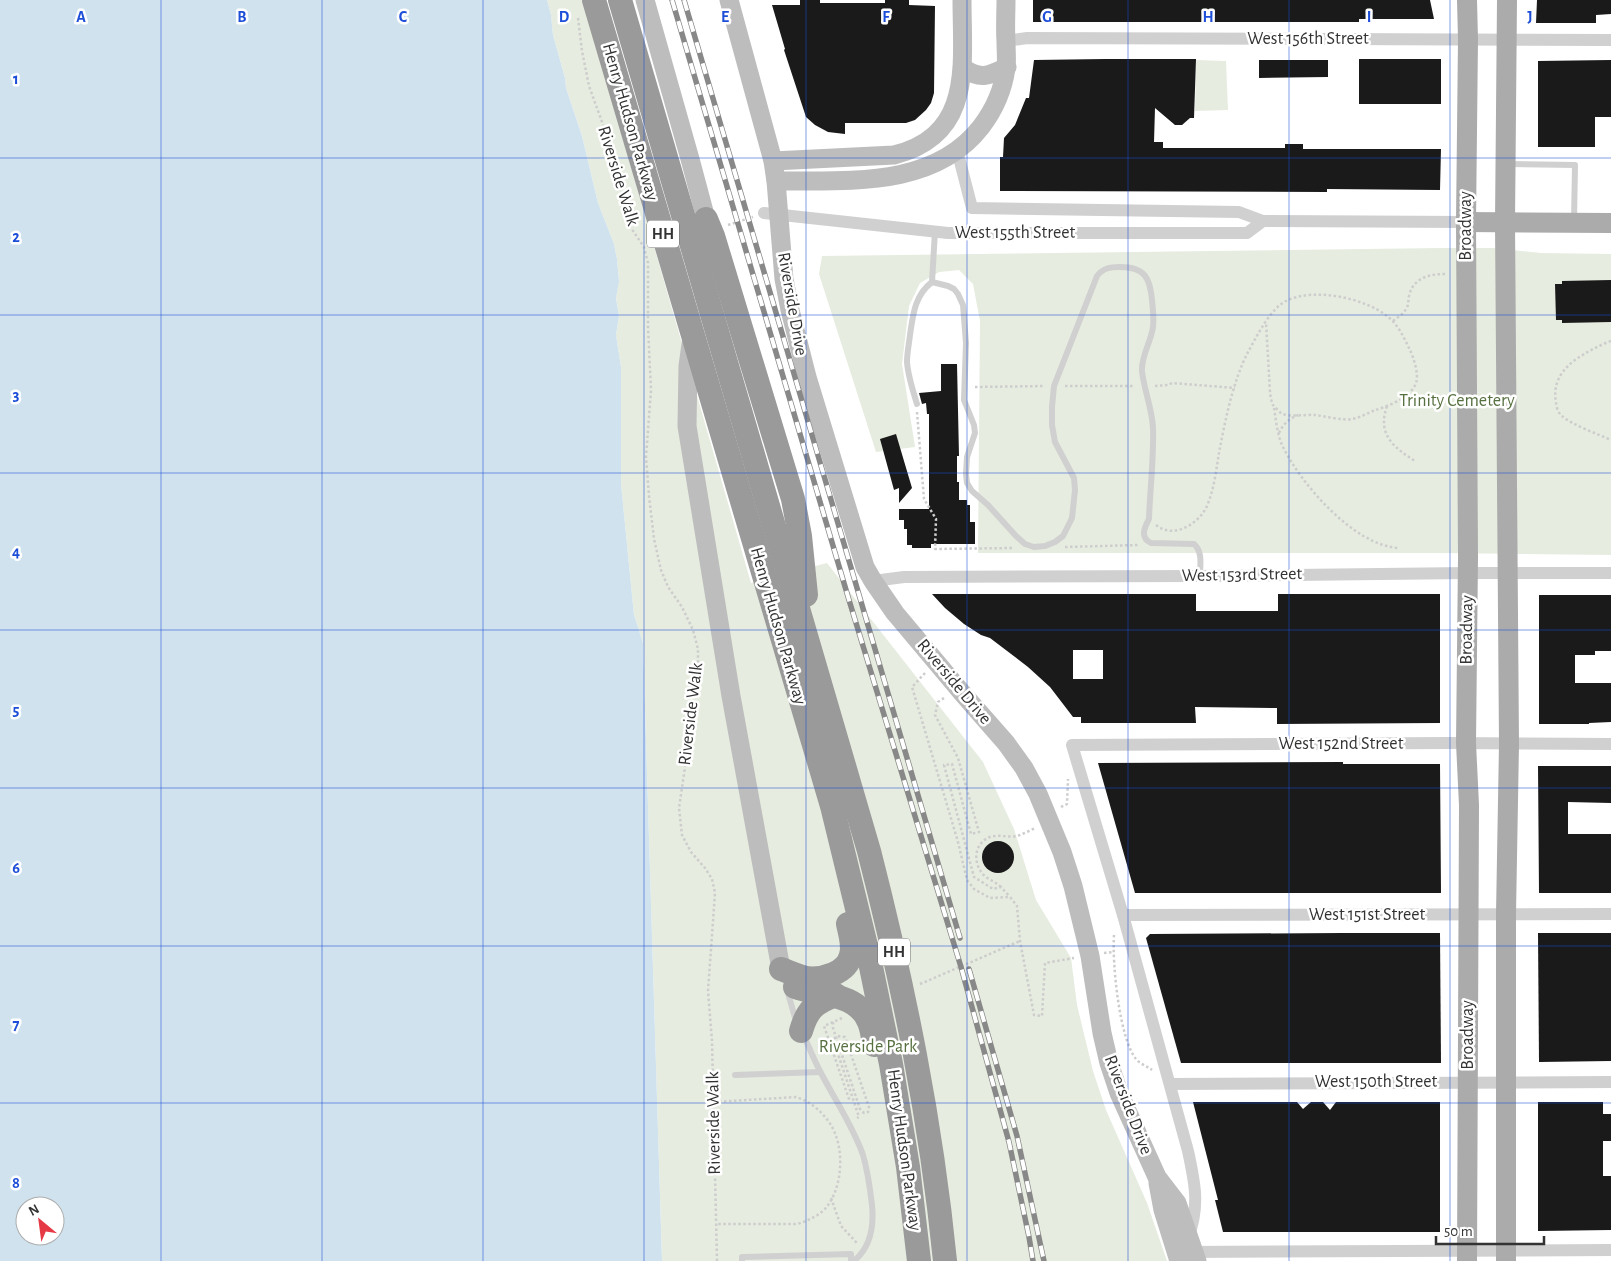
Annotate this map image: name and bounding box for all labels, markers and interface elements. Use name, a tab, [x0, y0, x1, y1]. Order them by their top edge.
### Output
text: A	[76, 9, 86, 25]
text: B	[237, 9, 247, 25]
text: C	[399, 9, 408, 25]
text: D	[559, 9, 570, 25]
text: E	[721, 9, 729, 25]
text: F	[882, 9, 890, 25]
text: G	[1042, 9, 1052, 25]
text: H	[1202, 9, 1214, 25]
text: I	[1367, 9, 1371, 25]
text: J	[1527, 9, 1533, 25]
street label: West 156th Street	[1247, 30, 1369, 48]
street label: Henry Hudson Parkway	[599, 41, 661, 203]
text: 1	[13, 71, 19, 87]
street label: Riverside Walk	[594, 124, 642, 229]
street label: Broadway	[1457, 191, 1475, 261]
road number: HH	[647, 220, 679, 248]
street label: West 155th Street	[955, 224, 1076, 242]
text: 2	[12, 229, 20, 245]
street label: Riverside Drive	[774, 251, 810, 357]
text: 3	[13, 387, 20, 403]
park label: Trinity Cemetery	[1399, 392, 1515, 410]
text: 4	[12, 544, 20, 560]
street label: Henry Hudson Parkway	[747, 545, 809, 707]
street label: West 153rd Street	[1182, 565, 1303, 585]
street label: Broadway	[1457, 595, 1477, 665]
street label: Riverside Drive	[913, 636, 995, 728]
street label: Riverside Walk	[676, 661, 706, 766]
text: 5	[13, 702, 20, 718]
street label: West 152nd Street	[1279, 735, 1404, 753]
text: 6	[12, 860, 20, 876]
street label: West 151st Street	[1309, 906, 1426, 924]
road number: HH	[878, 939, 910, 966]
street label: Broadway	[1459, 1000, 1477, 1070]
text: 7	[13, 1017, 20, 1033]
park label: Riverside Park	[819, 1038, 918, 1056]
street label: Riverside Drive	[1101, 1053, 1155, 1157]
street label: Henry Hudson Parkway	[884, 1068, 924, 1232]
street label: Riverside Walk	[704, 1070, 724, 1175]
street label: West 150th Street	[1315, 1073, 1438, 1091]
text: 8	[12, 1175, 20, 1191]
north arrow	[15, 1196, 65, 1246]
text: N	[27, 1202, 42, 1219]
scale bar	[1436, 1214, 1544, 1246]
text: 50 m	[1444, 1224, 1473, 1239]

